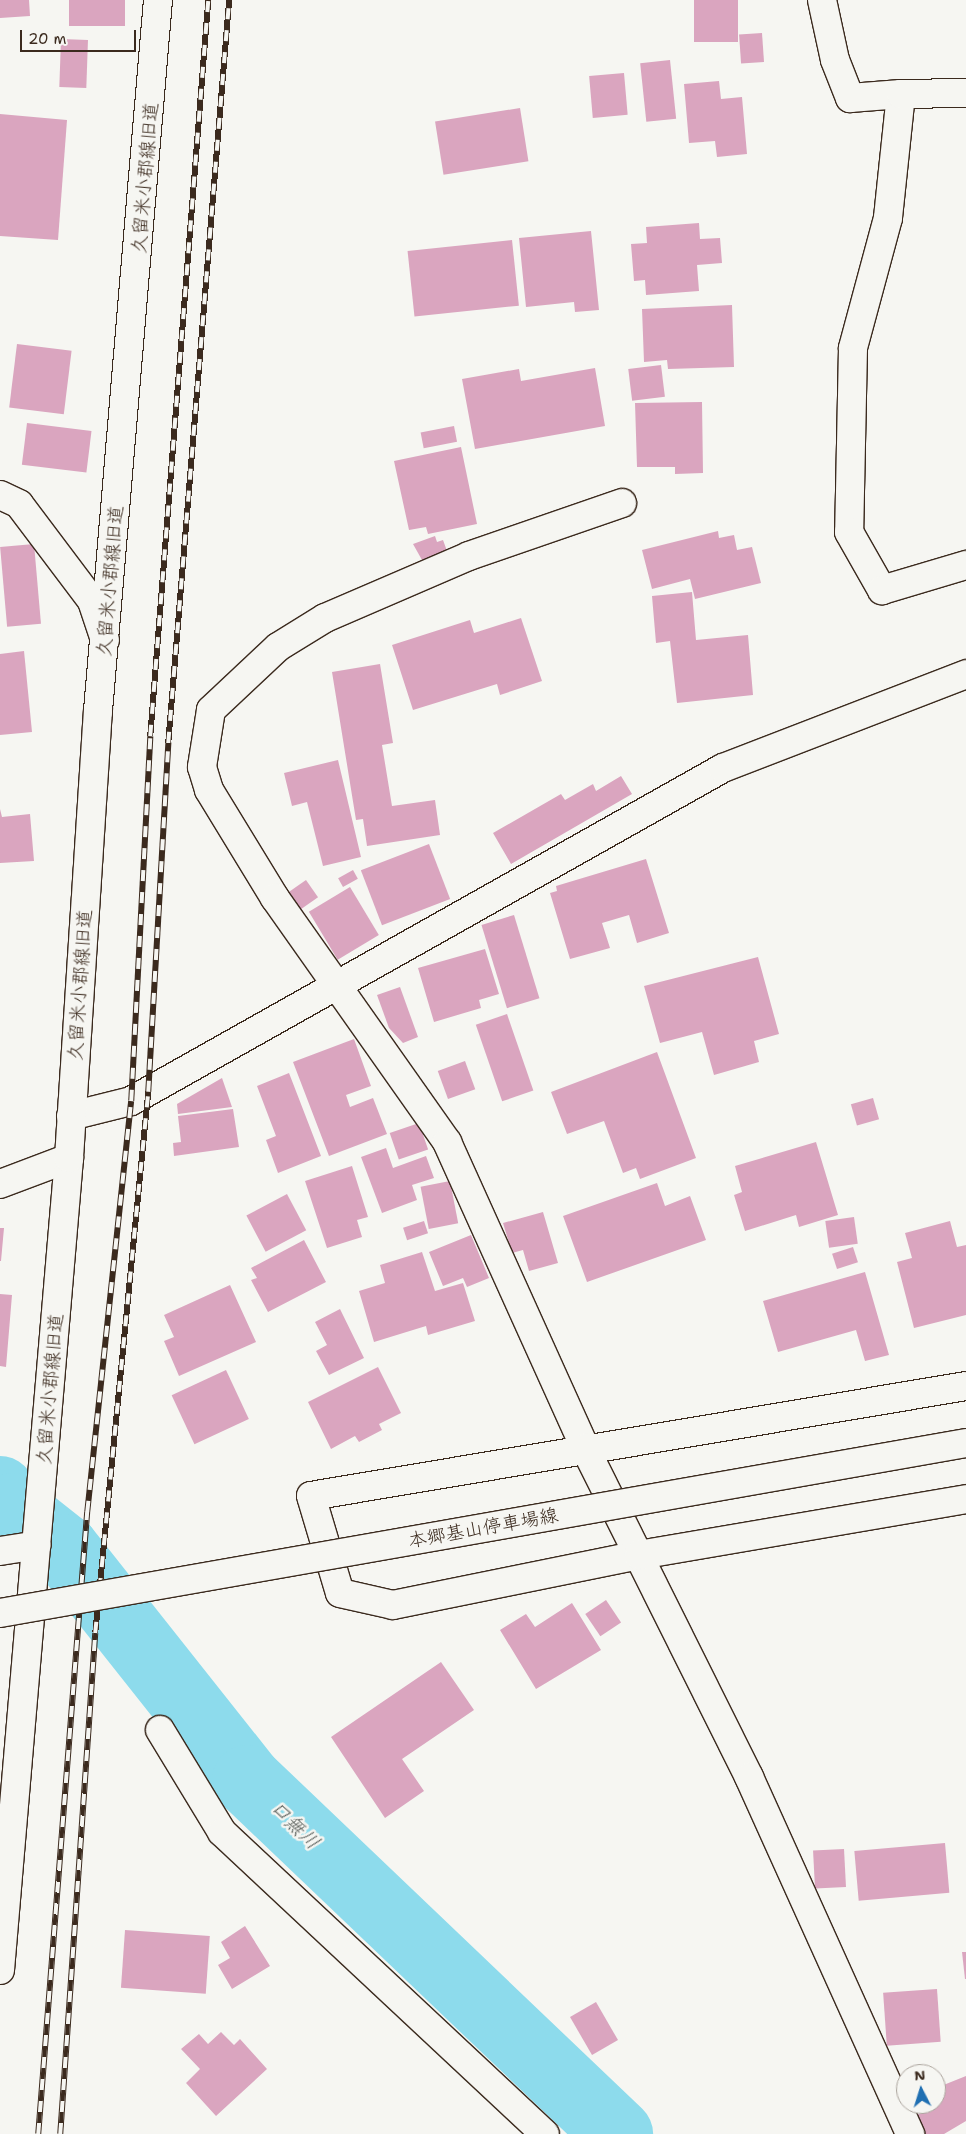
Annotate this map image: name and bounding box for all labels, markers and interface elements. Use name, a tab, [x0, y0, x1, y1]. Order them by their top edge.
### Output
scale bar	[22, 20, 139, 52]
text: 20 m	[28, 29, 67, 49]
street label: 久留米小郡線旧道	[127, 101, 163, 255]
street label: 久留米小郡線旧道	[92, 504, 128, 658]
street label: 久留米小郡線旧道	[63, 908, 97, 1062]
street label: 久留米小郡線旧道	[32, 1312, 68, 1466]
street label: 本郷基山停車場線	[406, 1504, 560, 1552]
water label: 口無川	[265, 1796, 325, 1854]
north arrow	[896, 2064, 946, 2114]
text: N	[913, 2066, 926, 2085]

